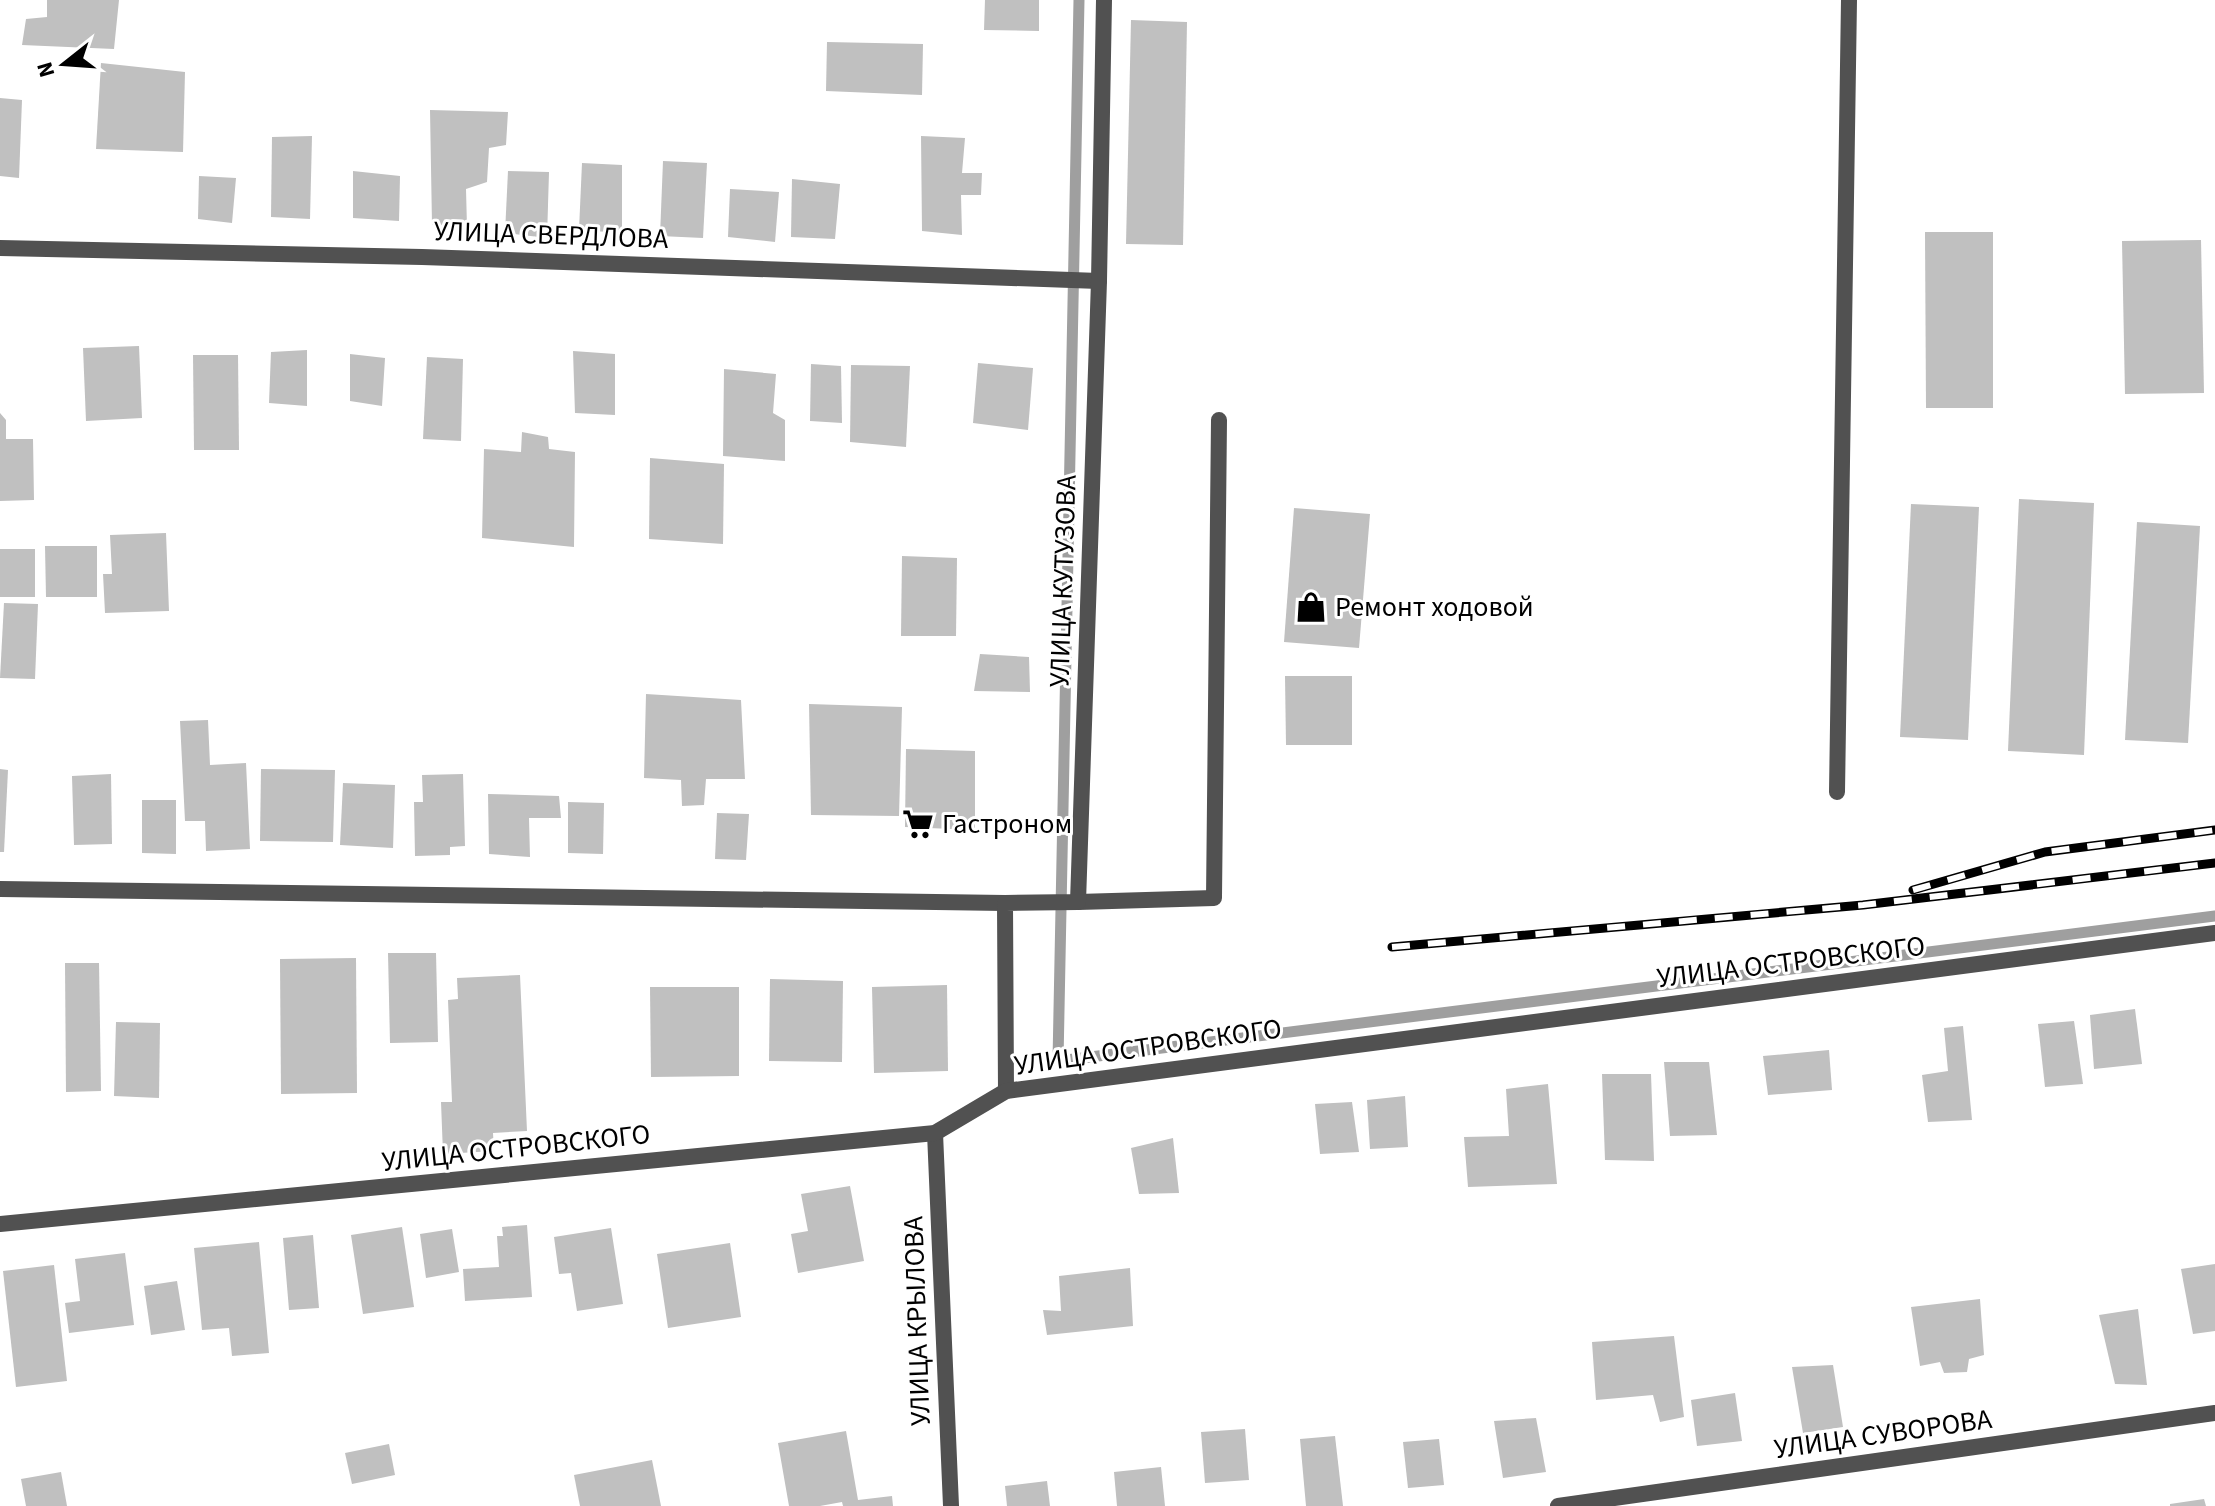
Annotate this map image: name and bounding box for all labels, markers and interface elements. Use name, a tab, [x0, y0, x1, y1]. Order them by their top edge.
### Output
north arrow	[24, 24, 104, 104]
text: N	[28, 58, 63, 81]
street label: УЛИЦА СВЕРДЛОВА	[433, 211, 670, 259]
street label: УЛИЦА КУТУЗОВА	[1039, 473, 1087, 688]
place label: Ремонт ходовой	[1335, 587, 1534, 627]
shop icon: Ремонт ходовой	[1294, 590, 1328, 624]
place label: Гастроном	[942, 804, 1072, 844]
supermarket icon: Гастроном	[901, 807, 935, 841]
street label: УЛИЦА ОСТРОВСКОГО	[1655, 926, 1927, 998]
street label: УЛИЦА ОСТРОВСКОГО	[1012, 1008, 1284, 1086]
street label: УЛИЦА ОСТРОВСКОГО	[380, 1114, 652, 1182]
street label: УЛИЦА КРЫЛОВА	[893, 1215, 941, 1427]
street label: УЛИЦА СУВОРОВА	[1772, 1399, 1995, 1469]

